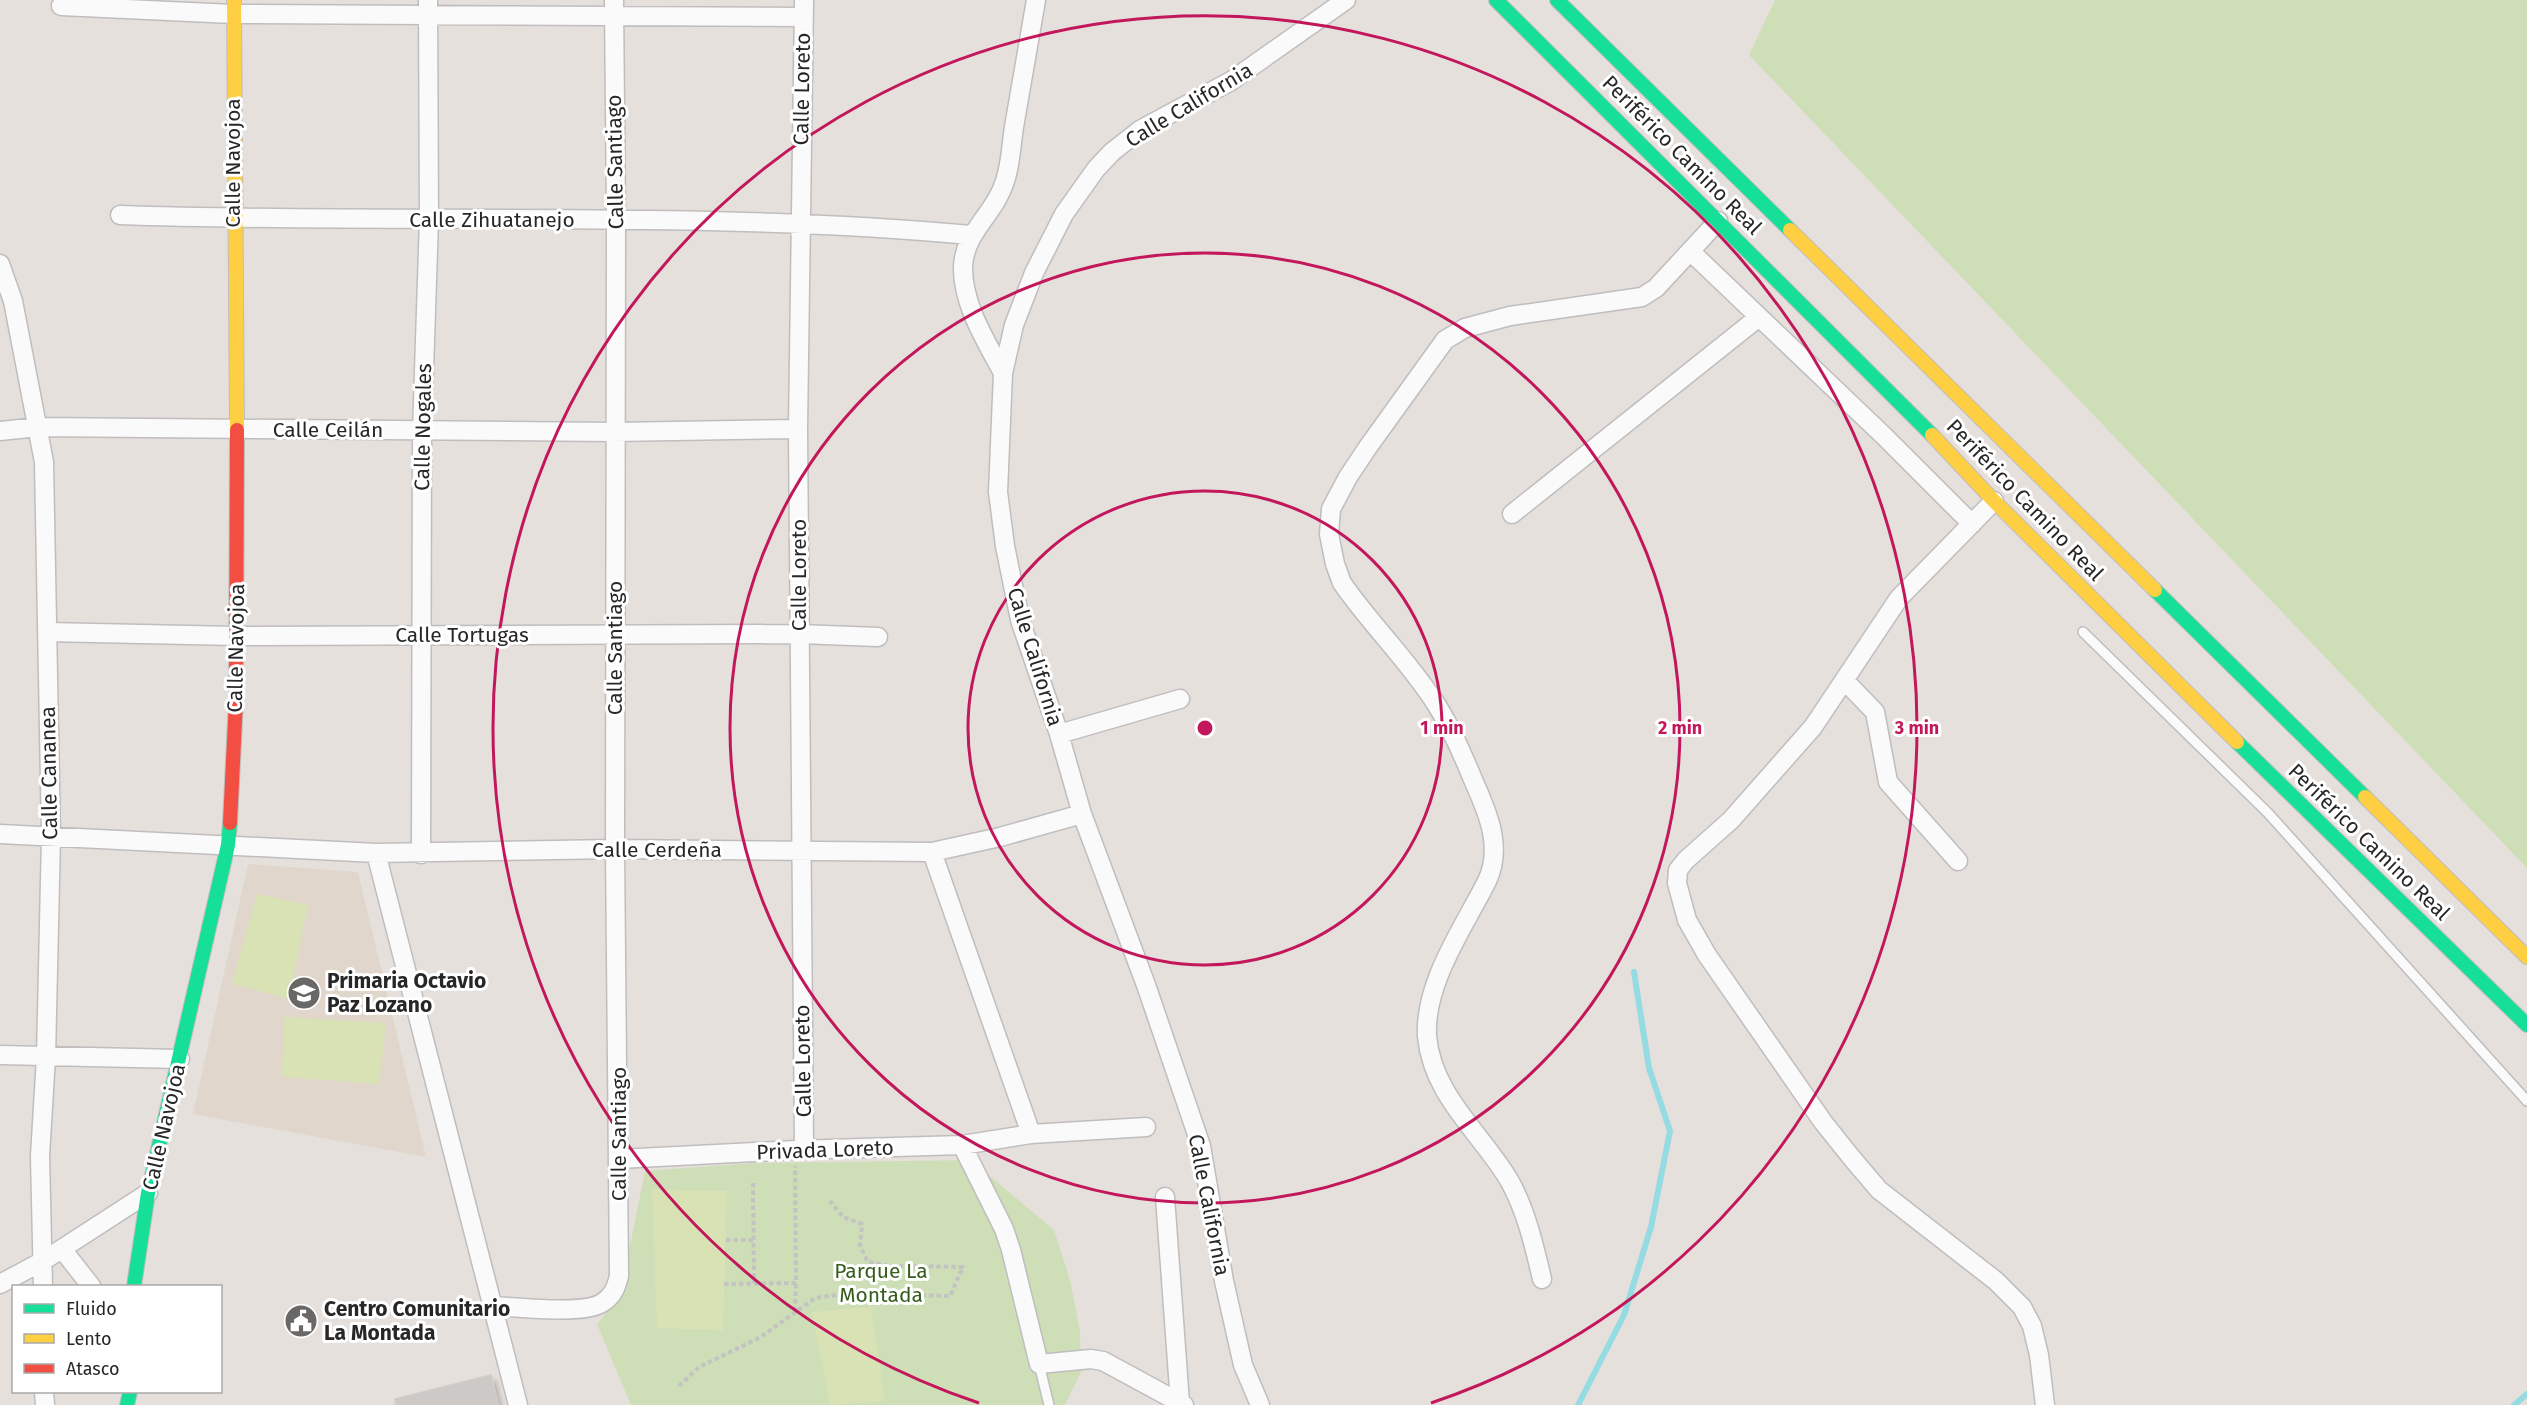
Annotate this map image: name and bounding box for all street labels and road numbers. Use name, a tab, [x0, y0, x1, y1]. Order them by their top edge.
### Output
street label: Calle Loreto	[788, 32, 816, 146]
street label: Calle California	[1121, 57, 1257, 153]
street label: Periférico Camino Real	[1597, 70, 1767, 240]
street label: Calle Santiago	[601, 94, 629, 230]
street label: Calle Navojoa	[220, 98, 246, 228]
street label: Calle Zihuatanejo	[409, 207, 575, 233]
street label: Calle Nogales	[409, 363, 437, 491]
street label: Periférico Camino Real	[1941, 414, 2109, 586]
street label: Calle Ceilán	[273, 417, 383, 443]
street label: Calle Loreto	[786, 519, 812, 631]
street label: Calle Santiago	[602, 581, 628, 715]
street label: Calle Navojoa	[222, 583, 250, 713]
street label: Calle California	[1002, 585, 1068, 729]
street label: Calle Tortugas	[395, 622, 529, 648]
street label: Calle Cananea	[35, 706, 63, 840]
street label: Periférico Camino Real	[2283, 758, 2455, 926]
street label: Calle Cerdeña	[592, 837, 722, 863]
street label: Calle Loreto	[789, 1004, 817, 1118]
street label: Calle Navojoa	[137, 1061, 191, 1193]
street label: Calle Santiago	[606, 1067, 632, 1201]
street label: Calle California	[1183, 1132, 1235, 1278]
street label: Privada Loreto	[756, 1135, 894, 1165]

